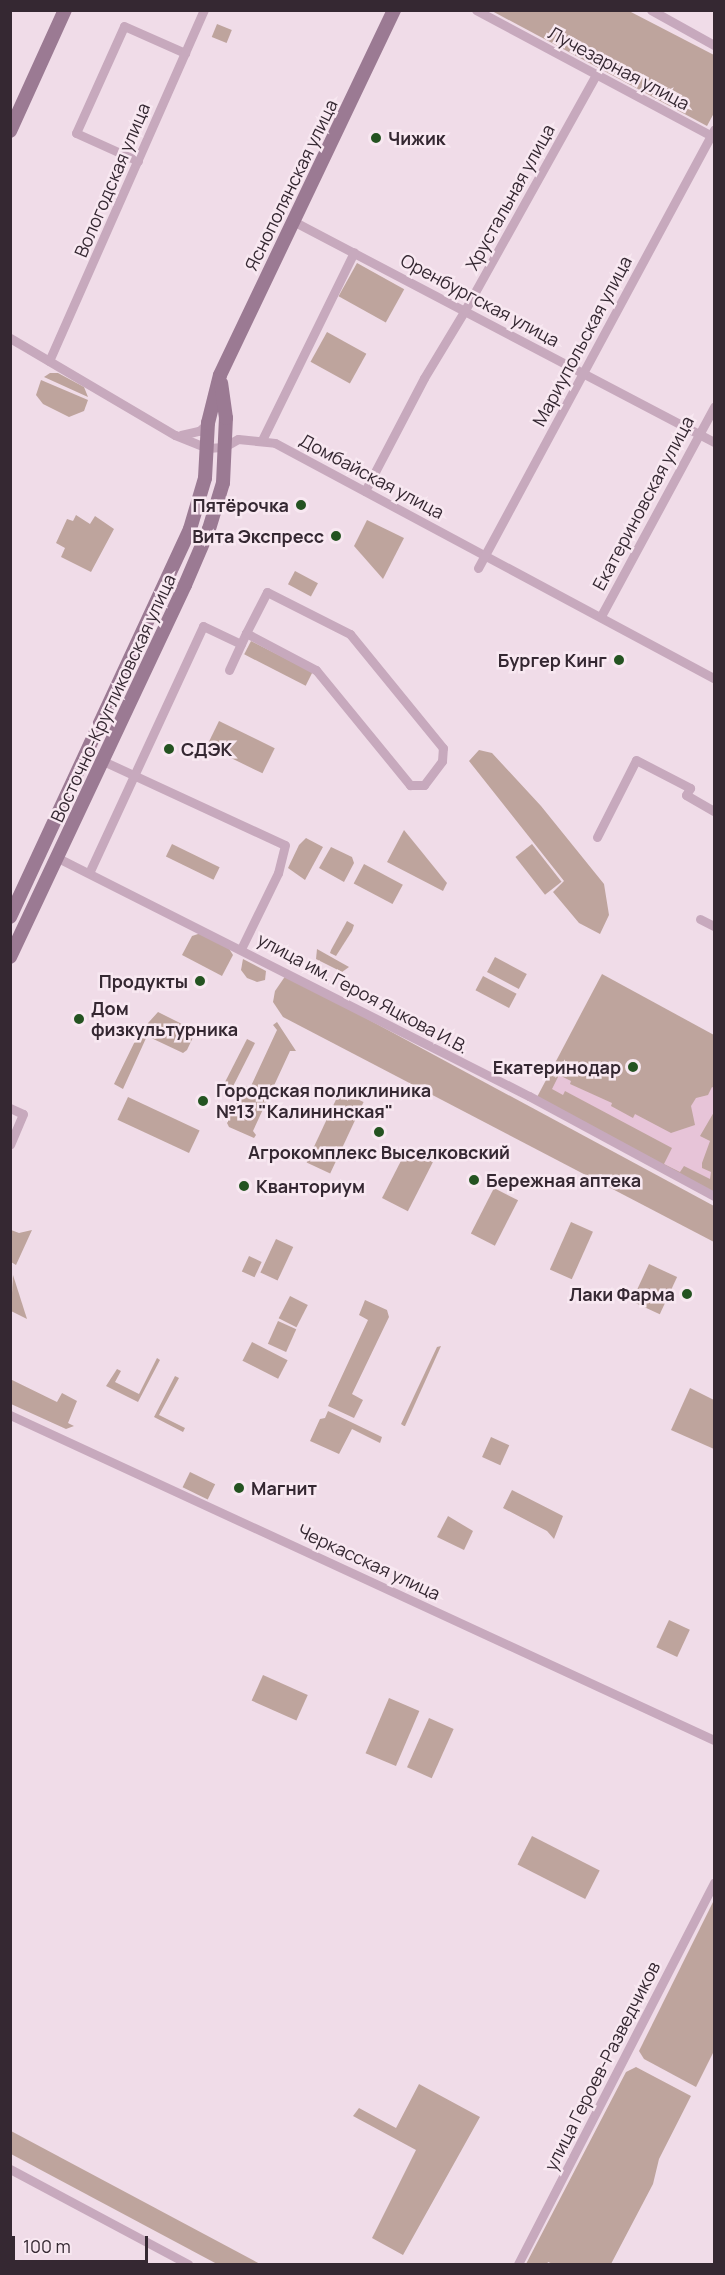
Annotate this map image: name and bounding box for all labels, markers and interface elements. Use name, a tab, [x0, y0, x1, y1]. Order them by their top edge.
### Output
street label: Лучезарная улица	[545, 22, 693, 114]
street label: Яснополянская улица	[240, 96, 342, 274]
street label: Вологодская улица	[70, 100, 154, 260]
street label: Хрустальная улица	[461, 120, 559, 274]
place label: Чижик	[388, 127, 446, 149]
marker: Чижик	[369, 131, 383, 145]
street label: Оренбургская улица	[397, 249, 563, 351]
street label: Мариупольская улица	[528, 252, 636, 430]
street label: Екатериновская улица	[588, 412, 698, 594]
street label: Домбайская улица	[296, 429, 448, 523]
place label: Пятёрочка	[192, 494, 289, 516]
marker: Пятёрочка	[294, 498, 308, 512]
place label: Вита Экспресс	[192, 525, 324, 547]
marker: Вита Экспресс	[329, 529, 343, 543]
street label: Восточно-Кругликовская улица	[46, 571, 180, 825]
place label: Бургер Кинг	[498, 649, 607, 671]
marker: Бургер Кинг	[612, 653, 626, 667]
place label: СДЭК	[181, 738, 232, 760]
marker: СДЭК	[162, 742, 176, 756]
street label: улица им. Героя Яцкова И.В.	[254, 928, 472, 1058]
place label: Продукты	[99, 970, 188, 992]
marker: Продукты	[193, 974, 207, 988]
place label: Дом физкультурника	[91, 998, 238, 1040]
marker: Дом физкультурника	[72, 1012, 86, 1026]
place label: Екатеринодар	[493, 1056, 621, 1078]
marker: Екатеринодар	[626, 1060, 640, 1074]
place label: Городская поликлиника №13 "Калининская"	[216, 1080, 431, 1122]
marker: Городская поликлиника №13 "Калининская"	[194, 1092, 212, 1110]
marker: Агрокомплекс Выселковский	[372, 1125, 386, 1139]
place label: Агрокомплекс Выселковский	[248, 1141, 510, 1163]
place label: Бережная аптека	[486, 1169, 641, 1191]
marker: Бережная аптека	[467, 1173, 481, 1187]
place label: Кванториум	[256, 1175, 365, 1197]
marker: Кванториум	[237, 1179, 251, 1193]
place label: Лаки Фарма	[569, 1283, 675, 1305]
marker: Лаки Фарма	[680, 1287, 694, 1301]
place label: Магнит	[251, 1477, 317, 1499]
marker: Магнит	[232, 1481, 246, 1495]
street label: Черкасская улица	[294, 1520, 444, 1604]
street label: улица Героев-Разведчиков	[540, 1958, 664, 2174]
scale bar	[15, 2224, 152, 2262]
text: 100 m	[23, 2234, 71, 2258]

